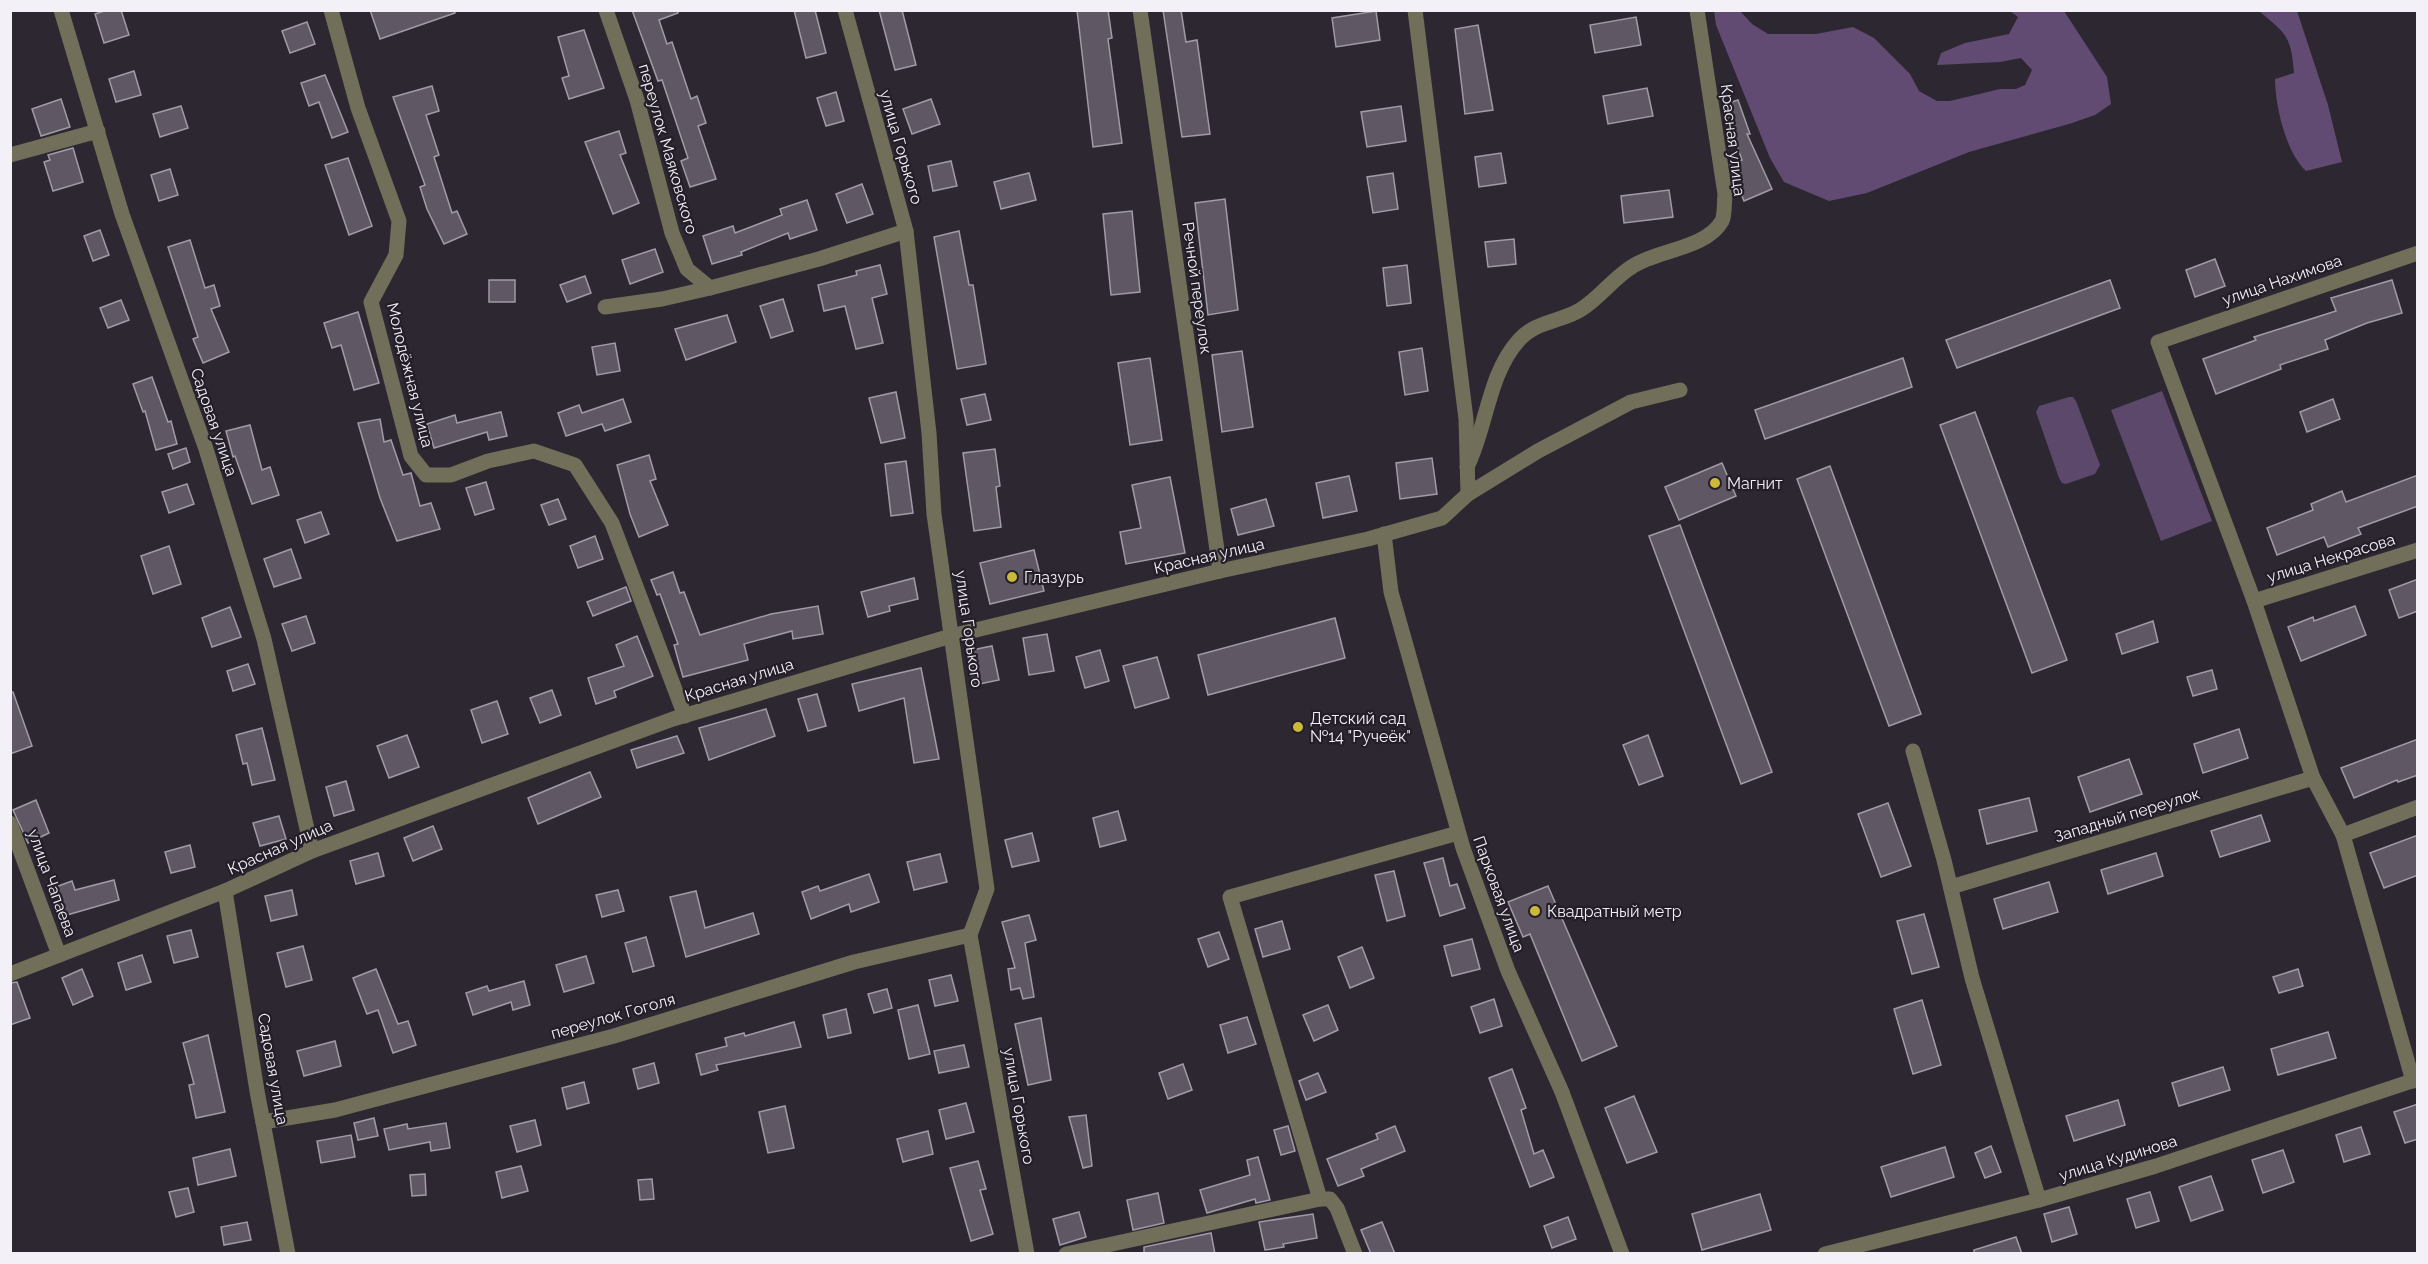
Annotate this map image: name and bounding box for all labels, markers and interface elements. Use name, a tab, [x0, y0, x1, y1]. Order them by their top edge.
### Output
street label: переулок Маяковского	[635, 62, 701, 236]
street label: Красная улица	[1717, 83, 1749, 197]
street label: улица Горького	[876, 88, 926, 206]
street label: Речной переулок	[1178, 221, 1216, 355]
street label: улица Нахимова	[2220, 251, 2344, 309]
street label: Молодёжная улица	[383, 301, 437, 449]
street label: Садовая улица	[187, 365, 241, 479]
place label: Магнит	[1727, 474, 1783, 493]
marker: Магнит	[1708, 476, 1722, 490]
street label: улица Некрасова	[2265, 529, 2397, 587]
street label: Красная улица	[1152, 534, 1266, 578]
place label: Глазурь	[1024, 568, 1084, 587]
street label: улица Горького	[951, 569, 987, 689]
marker: Глазурь	[1005, 570, 1019, 584]
street label: Красная улица	[682, 654, 796, 706]
place label: Детский сад №14 "Ручеёк"	[1310, 709, 1411, 746]
marker: Детский сад №14 "Ручеёк"	[1291, 720, 1305, 734]
street label: Западный переулок	[2052, 784, 2202, 846]
street label: Красная улица	[225, 815, 335, 879]
street label: улица Чапаева	[24, 827, 80, 939]
street label: Парковая улица	[1469, 833, 1529, 955]
place label: Квадратный метр	[1547, 902, 1682, 921]
marker: Квадратный метр	[1528, 904, 1542, 918]
street label: переулок Гоголя	[549, 989, 677, 1043]
street label: Садовая улица	[254, 1012, 292, 1126]
street label: улица Горького	[999, 1046, 1039, 1166]
street label: улица Кудинова	[2057, 1131, 2179, 1185]

